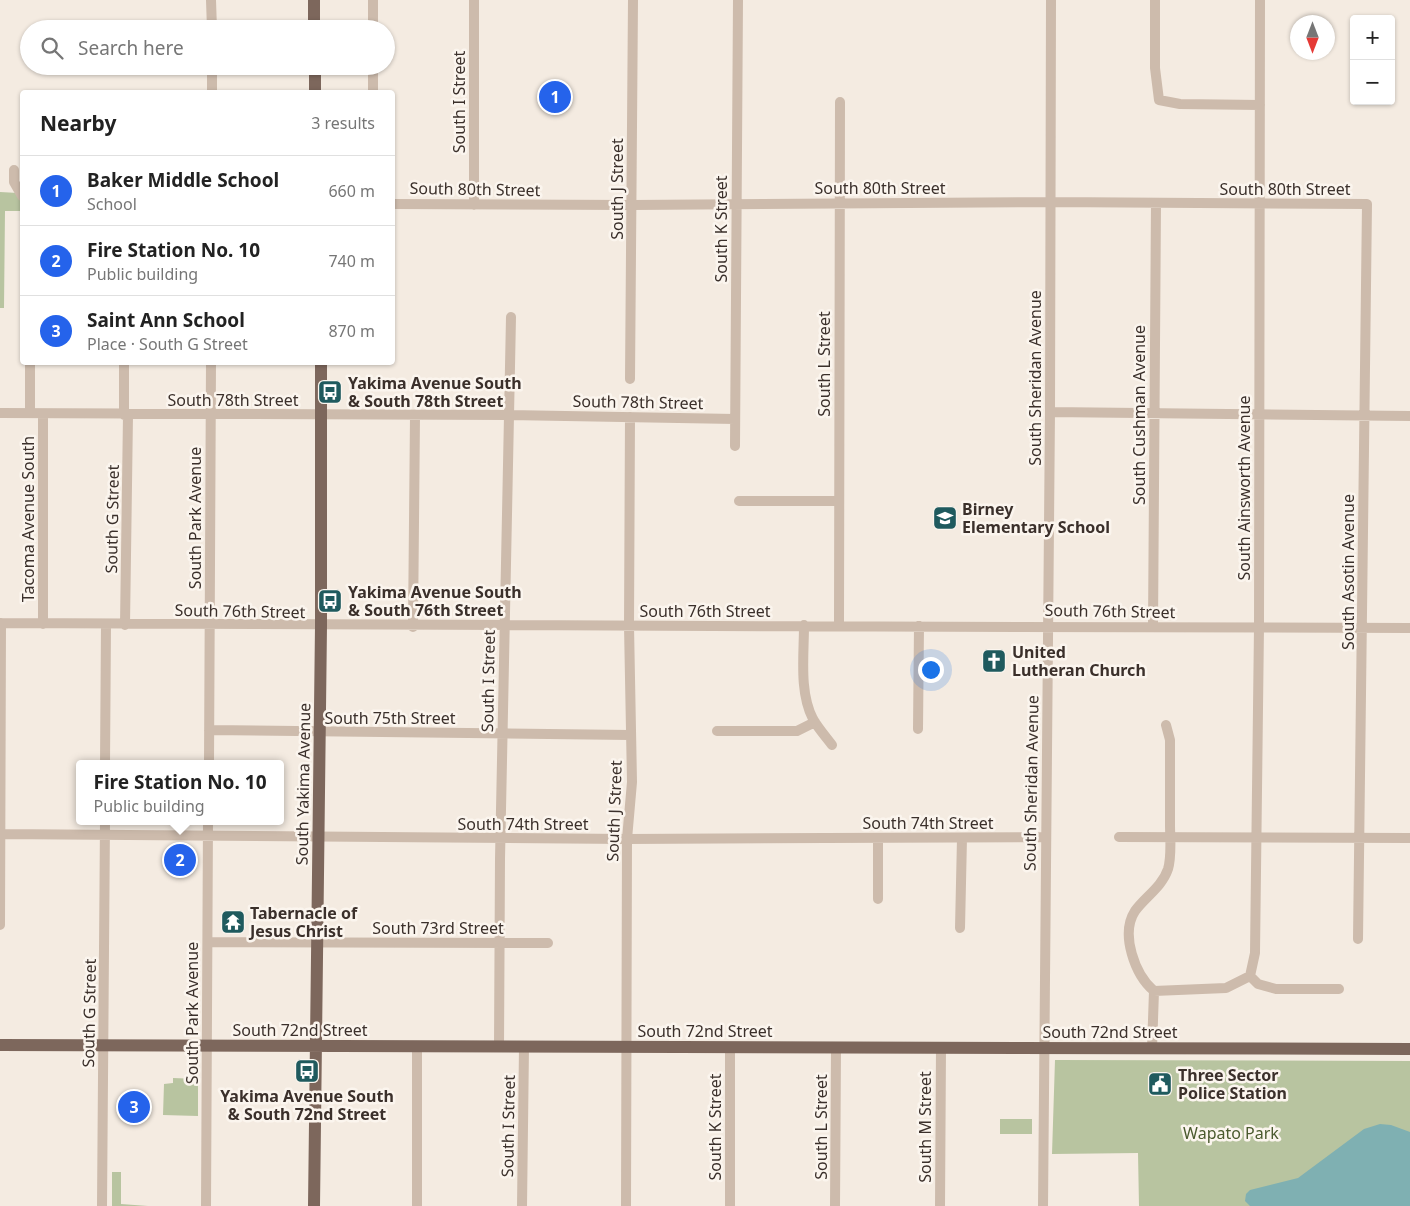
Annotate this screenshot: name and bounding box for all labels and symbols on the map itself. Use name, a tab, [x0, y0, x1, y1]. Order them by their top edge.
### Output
north arrow	[1290, 15, 1335, 60]
street label: South I Street	[448, 51, 470, 153]
pin: 1	[539, 78, 571, 116]
street label: South J Street	[606, 138, 628, 240]
street label: South K Street	[710, 175, 732, 282]
street label: South 80th Street	[409, 177, 541, 201]
street label: South 80th Street	[815, 177, 946, 199]
street label: South 80th Street	[1220, 178, 1351, 200]
street label: South Sheridan Avenue	[1024, 290, 1046, 466]
street label: South L Street	[813, 311, 835, 417]
street label: South Cushman Avenue	[1128, 325, 1150, 505]
place label: Yakima Avenue South & South 78th Street	[348, 372, 522, 412]
bus stop icon: Yakima Avenue South & South 78th Street	[317, 379, 343, 405]
street label: South 78th Street	[168, 389, 299, 411]
street label: South 78th Street	[572, 390, 704, 414]
street label: South Ainsworth Avenue	[1233, 396, 1255, 580]
street label: Tacoma Avenue South	[17, 436, 39, 602]
street label: South Park Avenue	[184, 447, 206, 589]
street label: South G Street	[100, 464, 124, 574]
street label: South Asotin Avenue	[1337, 494, 1359, 650]
place label: Birney Elementary School	[962, 498, 1110, 538]
school or university icon: Birney Elementary School	[932, 505, 958, 531]
place label: Yakima Avenue South & South 76th Street	[348, 581, 522, 621]
bus stop icon: Yakima Avenue South & South 76th Street	[317, 588, 343, 614]
street label: South 76th Street	[174, 599, 306, 623]
street label: South 76th Street	[1044, 599, 1176, 623]
street label: South 76th Street	[640, 600, 771, 622]
street label: South I Street	[476, 629, 500, 732]
place label: United Lutheran Church	[1012, 641, 1146, 681]
church icon: United Lutheran Church	[981, 648, 1007, 674]
your location	[918, 657, 944, 683]
street label: South Sheridan Avenue	[1018, 695, 1044, 871]
street label: South Yakima Avenue	[291, 703, 315, 865]
street label: South 75th Street	[325, 707, 456, 729]
street label: South J Street	[601, 760, 627, 862]
street label: South 74th Street	[863, 812, 994, 834]
street label: South 74th Street	[458, 813, 589, 835]
pin: 2	[164, 841, 196, 879]
place label: Tabernacle of Jesus Christ	[248, 902, 358, 942]
temple icon: Tabernacle of Jesus Christ	[220, 909, 246, 935]
street label: South 73rd Street	[372, 917, 504, 939]
street label: South Park Avenue	[181, 942, 203, 1084]
street label: South G Street	[77, 958, 101, 1068]
street label: South 72nd Street	[232, 1019, 368, 1041]
street label: South 72nd Street	[637, 1020, 773, 1042]
street label: South 72nd Street	[1042, 1021, 1178, 1043]
bus stop icon: Yakima Avenue South & South 72nd Street	[294, 1058, 320, 1084]
place label: Three Sector Police Station	[1178, 1064, 1287, 1104]
street label: South M Street	[914, 1071, 936, 1183]
public building icon: Three Sector Police Station	[1147, 1071, 1173, 1097]
street label: South K Street	[704, 1073, 726, 1180]
street label: South I Street	[496, 1074, 520, 1177]
street label: South L Street	[810, 1074, 832, 1180]
place label: Yakima Avenue South & South 72nd Street	[220, 1085, 394, 1125]
pin: 3	[118, 1088, 150, 1126]
park label: Wapato Park	[1183, 1122, 1279, 1144]

